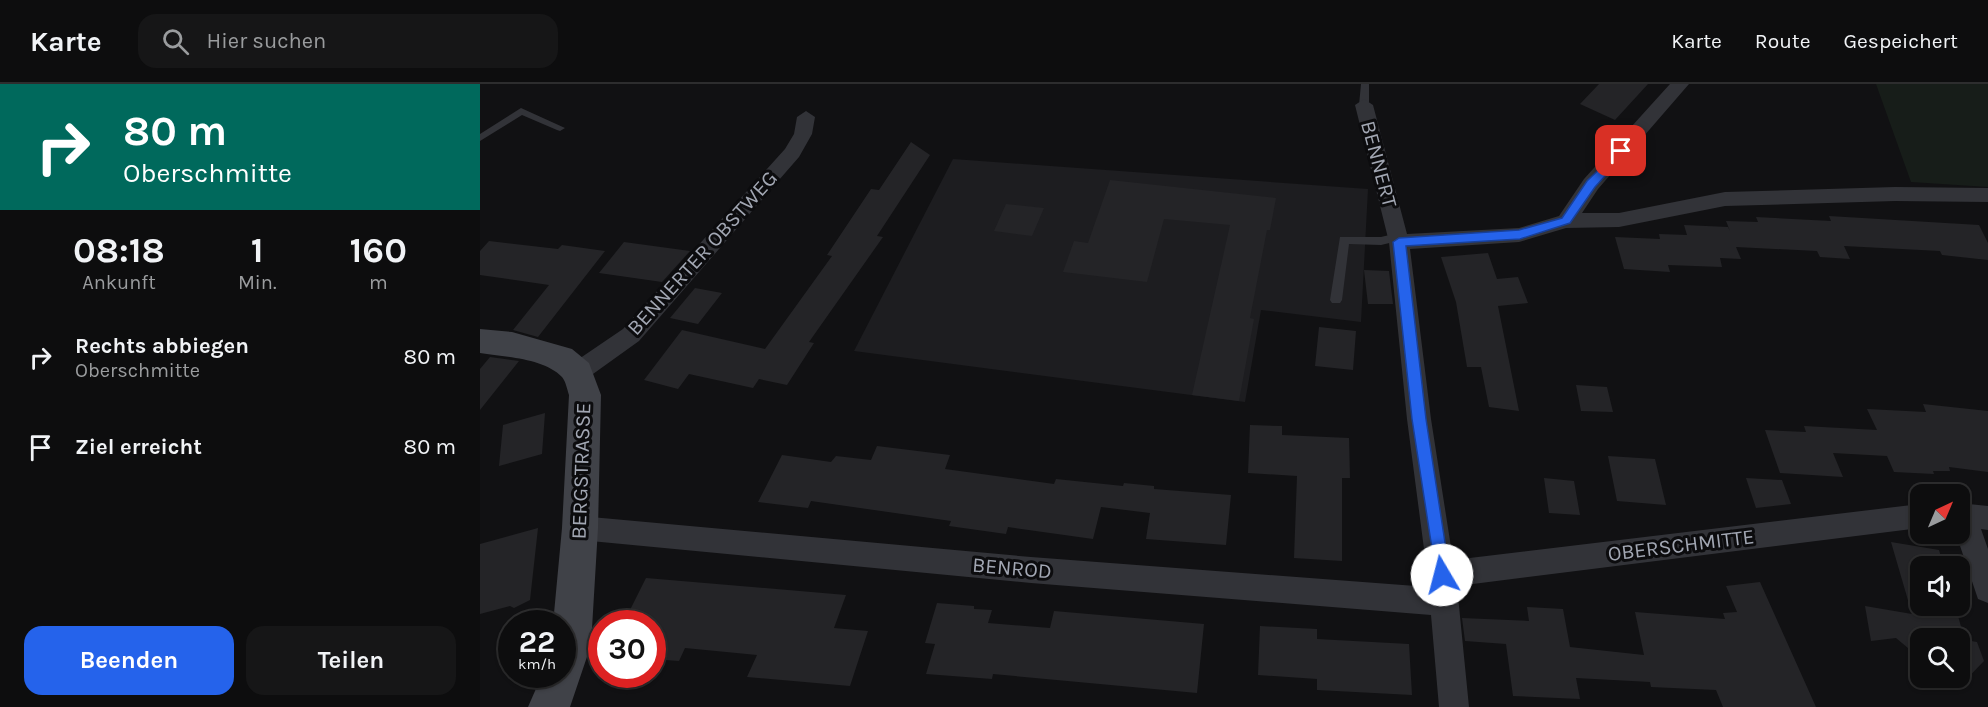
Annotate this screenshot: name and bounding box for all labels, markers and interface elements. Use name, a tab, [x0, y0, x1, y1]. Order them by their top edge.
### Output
search box	[138, 14, 558, 68]
text: Karte	[30, 25, 102, 58]
icon: search	[159, 25, 192, 58]
text: Hier suchen	[207, 28, 326, 54]
text: Karte	[1671, 29, 1722, 53]
text: Route	[1755, 29, 1811, 53]
text: Gespeichert	[1844, 29, 1958, 53]
text: 80 m	[123, 106, 227, 156]
icon: right	[24, 108, 102, 186]
street label: BENNERT	[1356, 118, 1402, 210]
pin	[1595, 125, 1646, 176]
icon: arrive	[1604, 134, 1637, 167]
text: Oberschmitte	[123, 157, 292, 189]
street label: BENNERTER OBSTWEG	[622, 166, 782, 340]
text: 08:18	[73, 229, 165, 271]
text: 1	[251, 229, 264, 271]
text: 160	[350, 229, 407, 271]
text: Ankunft	[82, 271, 156, 294]
text: Min.	[238, 271, 276, 294]
text: m	[369, 271, 388, 294]
text: Rechts abbiegen	[75, 333, 249, 359]
icon: right	[24, 341, 57, 374]
text: 80 m	[404, 344, 456, 370]
text: Oberschmitte	[75, 359, 200, 382]
street label: BERGSTRASSE	[567, 402, 595, 540]
icon: arrive	[24, 431, 57, 464]
text: Ziel erreicht	[75, 434, 202, 460]
text: 80 m	[404, 434, 456, 460]
north arrow	[1910, 484, 1970, 544]
map controls	[1910, 484, 1970, 688]
street label: OBERSCHMITTE	[1606, 524, 1756, 566]
position arrow	[1410, 543, 1474, 607]
street label: BENROD	[971, 553, 1053, 583]
button: sound	[1910, 556, 1970, 616]
speed limit sign: 30	[588, 610, 666, 688]
text: 22	[519, 624, 555, 660]
button: Beenden	[24, 626, 234, 695]
button: Teilen	[246, 626, 456, 695]
button: search	[1910, 628, 1970, 688]
text: km/h	[518, 655, 556, 673]

